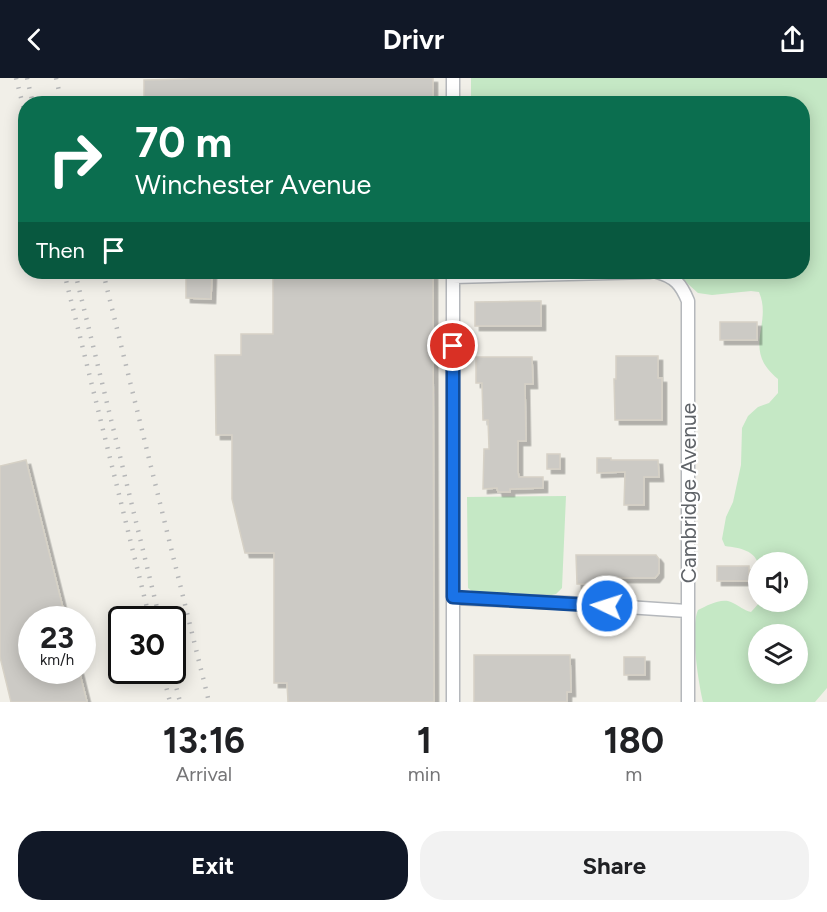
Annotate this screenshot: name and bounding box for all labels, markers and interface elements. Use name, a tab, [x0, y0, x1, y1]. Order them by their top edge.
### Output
icon: back	[18, 23, 51, 56]
text: Drivr	[383, 23, 444, 56]
icon: share	[776, 23, 809, 56]
text: 70 m	[135, 117, 232, 168]
icon: right	[36, 120, 114, 198]
text: Winchester Avenue	[135, 168, 371, 201]
icon: arrive	[97, 234, 130, 267]
text: Then	[36, 237, 85, 264]
pin	[427, 320, 478, 371]
icon: arrive	[436, 329, 469, 362]
street label: Cambridge Avenue	[676, 403, 701, 583]
map controls	[748, 552, 808, 684]
button: sound	[748, 552, 808, 612]
position arrow	[575, 574, 639, 638]
speed limit sign: 30	[108, 606, 186, 684]
text: 23	[40, 619, 74, 656]
button: layers	[748, 624, 808, 684]
text: km/h	[40, 651, 74, 669]
text: 13:16	[163, 719, 245, 762]
text: 1	[417, 719, 432, 762]
text: 180	[604, 719, 664, 762]
text: Arrival	[176, 762, 232, 786]
text: min	[408, 762, 441, 786]
text: m	[625, 762, 642, 786]
button: Exit	[18, 831, 408, 900]
button: Share	[420, 831, 809, 900]

